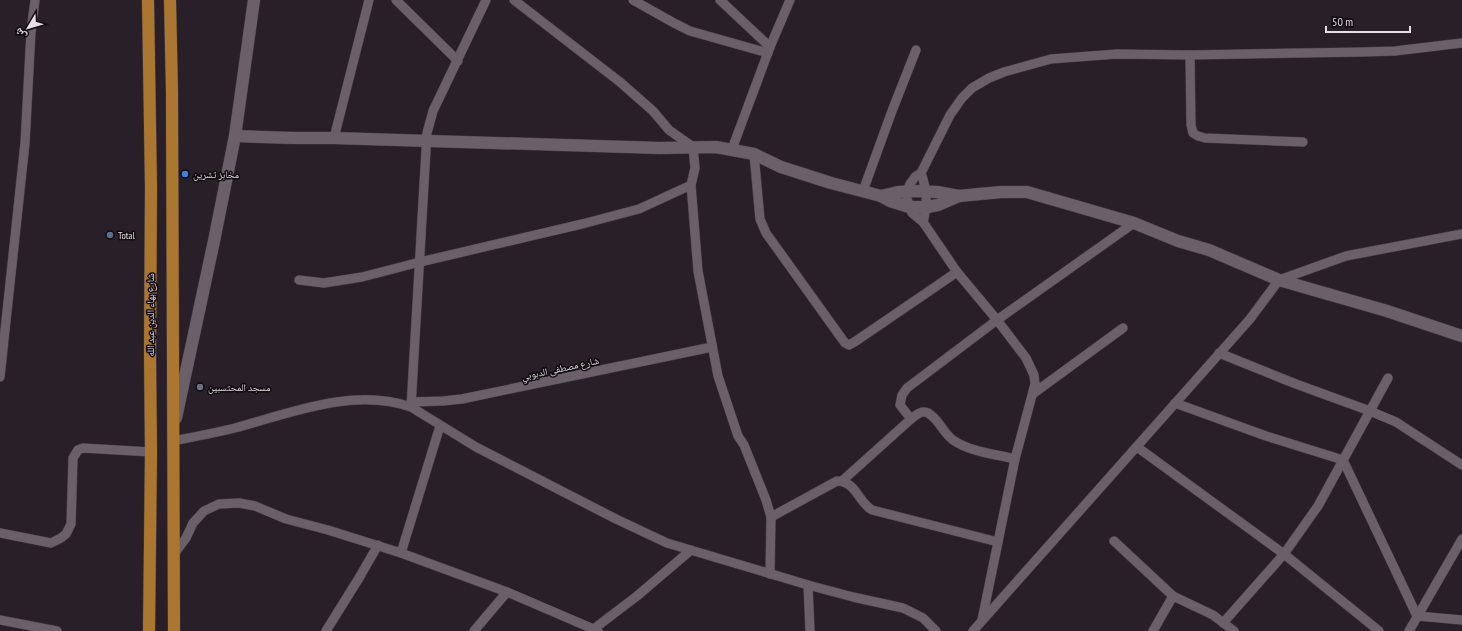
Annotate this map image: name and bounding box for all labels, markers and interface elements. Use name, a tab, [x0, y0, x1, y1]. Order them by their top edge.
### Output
north arrow	[8, 8, 48, 48]
scale bar	[1326, 8, 1410, 34]
text: 50 m	[1332, 14, 1353, 29]
text: ش	[11, 24, 30, 43]
place label: مخابز تشرين	[193, 168, 239, 181]
marker: مخابز تشرين	[180, 169, 190, 179]
place label: Total	[118, 229, 136, 242]
marker: Total	[105, 230, 115, 240]
street label: شارع بهاء الدين عبد الله	[144, 273, 157, 357]
street label: شارع مصطفى الدبوبي	[520, 354, 601, 385]
place label: مسجد المحتسبين	[208, 381, 271, 394]
marker: مسجد المحتسبين	[195, 382, 205, 392]

